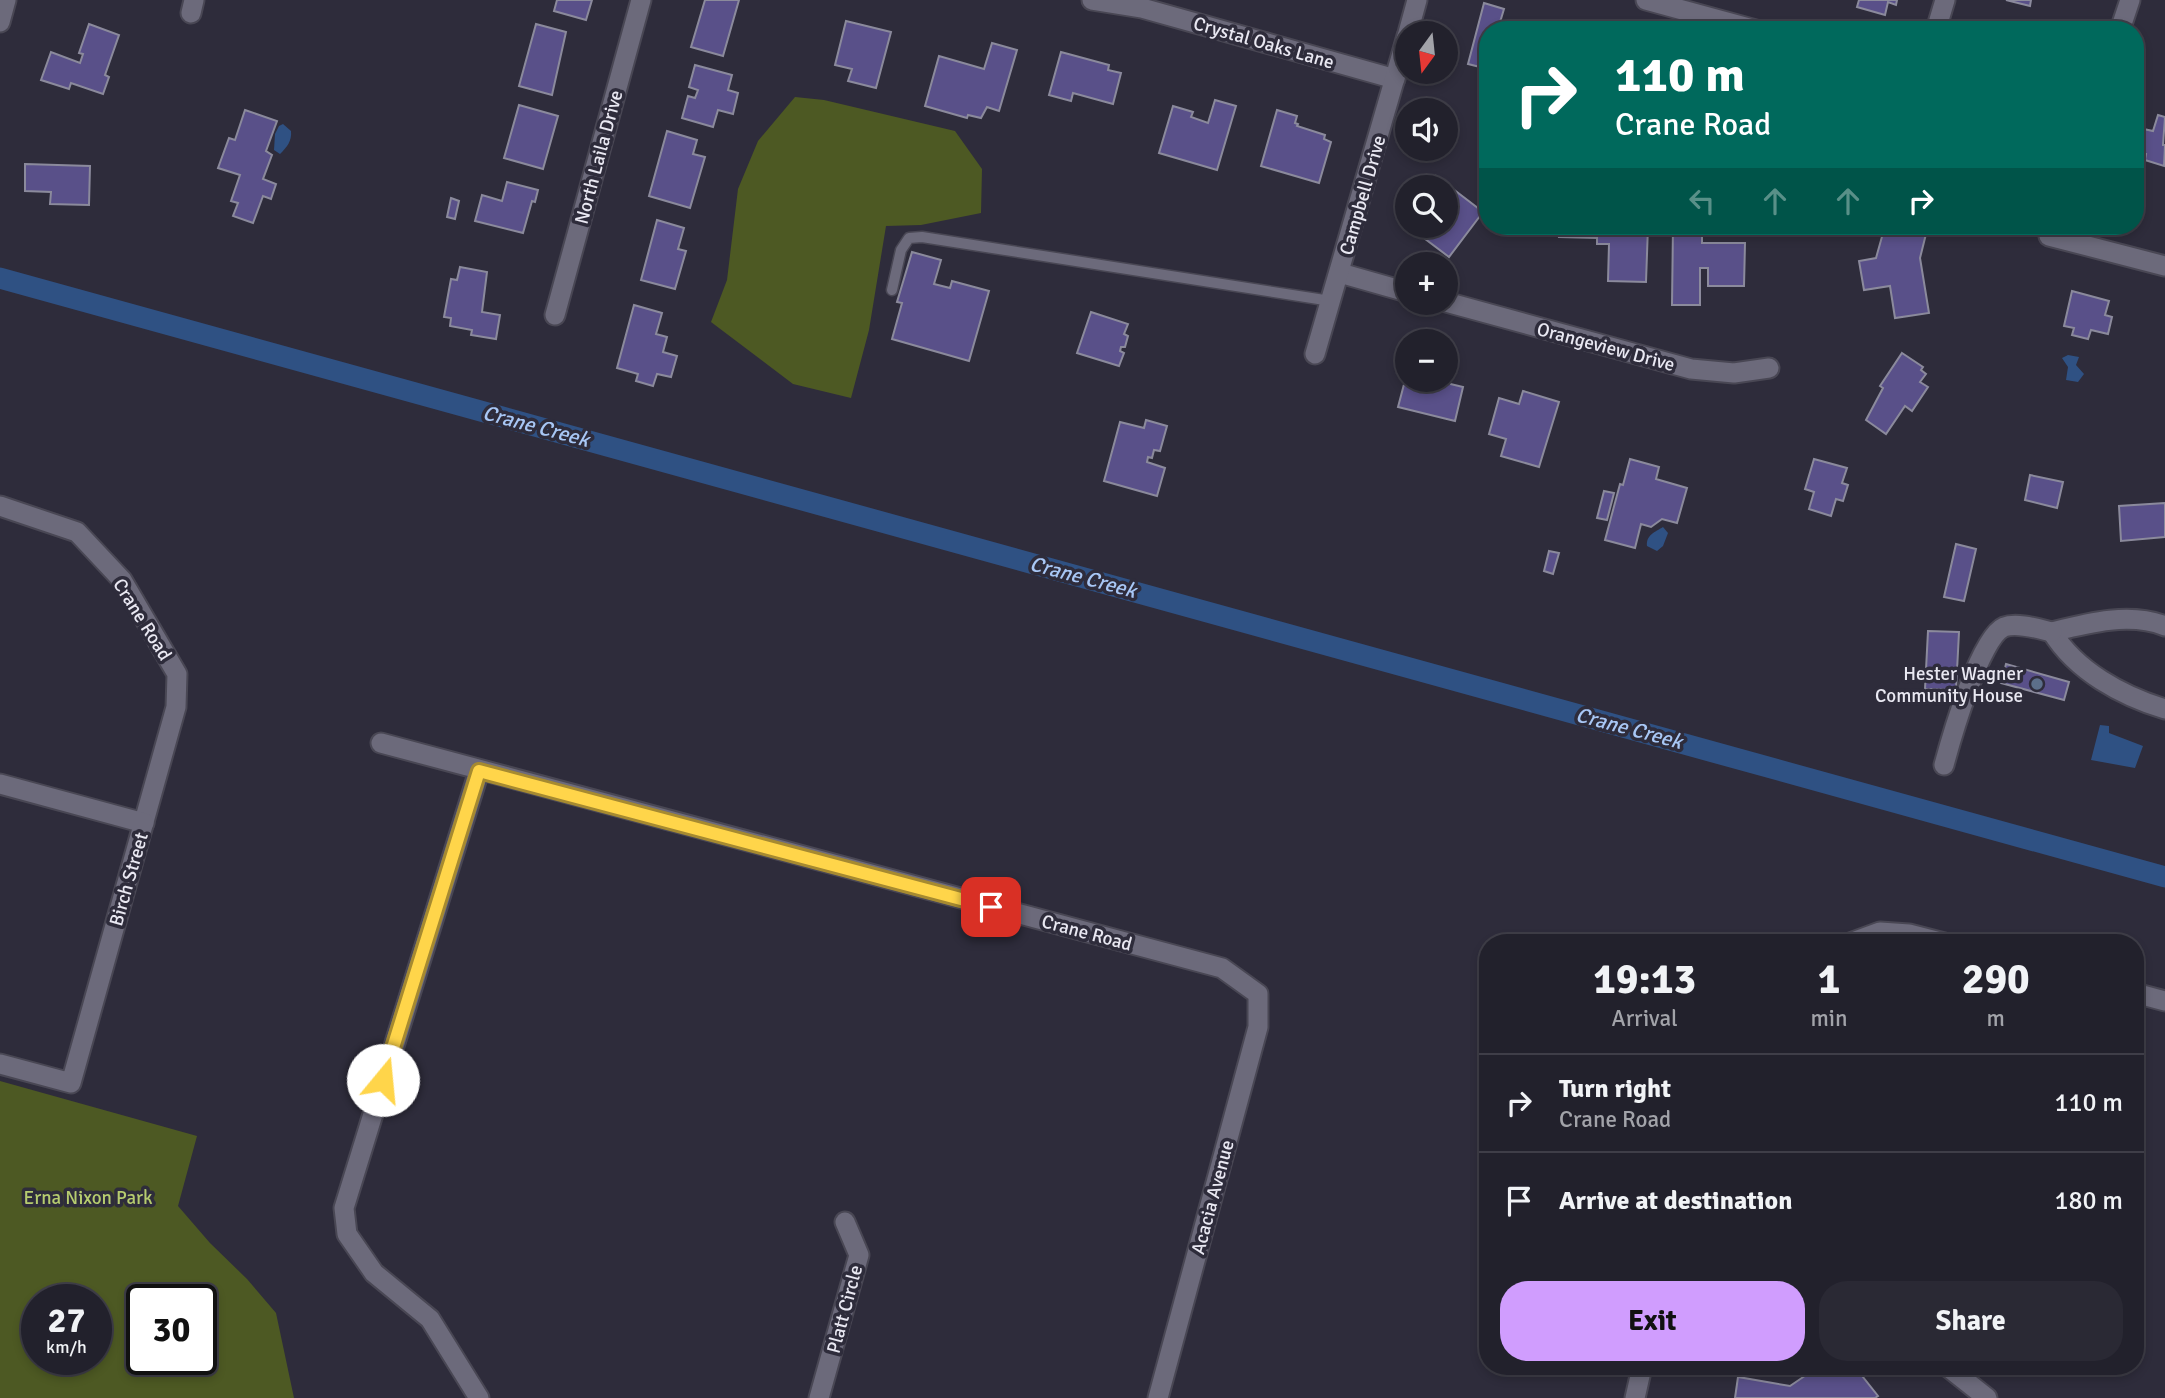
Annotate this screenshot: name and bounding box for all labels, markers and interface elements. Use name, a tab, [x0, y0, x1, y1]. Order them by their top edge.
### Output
street label: Crystal Oaks Lane	[1191, 11, 1337, 75]
north arrow	[1395, 21, 1458, 84]
map controls	[1395, 21, 1458, 392]
text: 110 m	[1615, 45, 1745, 105]
icon: right	[1500, 49, 1591, 140]
street label: North Laila Drive	[570, 88, 628, 227]
button: sound	[1395, 98, 1458, 161]
text: Crane Road	[1615, 105, 1771, 144]
street label: Campbell Drive	[1334, 133, 1391, 258]
button: search	[1395, 175, 1458, 238]
icon: left	[1683, 182, 1721, 220]
icon: ahead	[1756, 182, 1794, 220]
icon: ahead	[1829, 182, 1867, 220]
icon: right	[1902, 182, 1940, 220]
button: +	[1395, 252, 1458, 315]
street label: Orangeview Drive	[1534, 317, 1677, 377]
button: −	[1395, 329, 1458, 392]
water label: Crane Creek	[480, 399, 594, 453]
water label: Crane Creek	[1027, 550, 1141, 604]
street label: Crane Road	[107, 574, 177, 665]
place label: Hester Wagner Community House	[1875, 662, 2023, 708]
marker: Hester Wagner Community House	[2029, 676, 2045, 692]
water label: Crane Creek	[1573, 701, 1687, 755]
street label: Birch Street	[104, 829, 154, 929]
pin	[961, 877, 1021, 937]
icon: arrive	[972, 888, 1010, 926]
street label: Crane Road	[1039, 909, 1135, 957]
text: 19:13	[1593, 954, 1696, 1005]
text: 1	[1818, 954, 1840, 1005]
text: 290	[1962, 954, 2030, 1005]
text: Arrival	[1612, 1004, 1678, 1033]
text: min	[1810, 1004, 1848, 1033]
text: m	[1987, 1004, 2005, 1033]
position arrow	[346, 1043, 420, 1117]
text: Turn right	[1559, 1073, 1671, 1105]
icon: right	[1500, 1084, 1538, 1122]
text: 110 m	[2054, 1087, 2123, 1119]
text: Crane Road	[1559, 1105, 1671, 1134]
street label: Acacia Avenue	[1186, 1137, 1240, 1257]
icon: arrive	[1500, 1182, 1538, 1220]
text: Arrive at destination	[1559, 1185, 1792, 1217]
text: 180 m	[2054, 1185, 2123, 1217]
park label: Erna Nixon Park	[23, 1186, 153, 1210]
street label: Platt Circle	[822, 1262, 868, 1356]
button: Exit	[1500, 1281, 1805, 1361]
button: Share	[1819, 1281, 2123, 1361]
speed limit sign: 30	[126, 1284, 217, 1375]
text: 27	[48, 1299, 85, 1342]
text: km/h	[46, 1336, 87, 1358]

